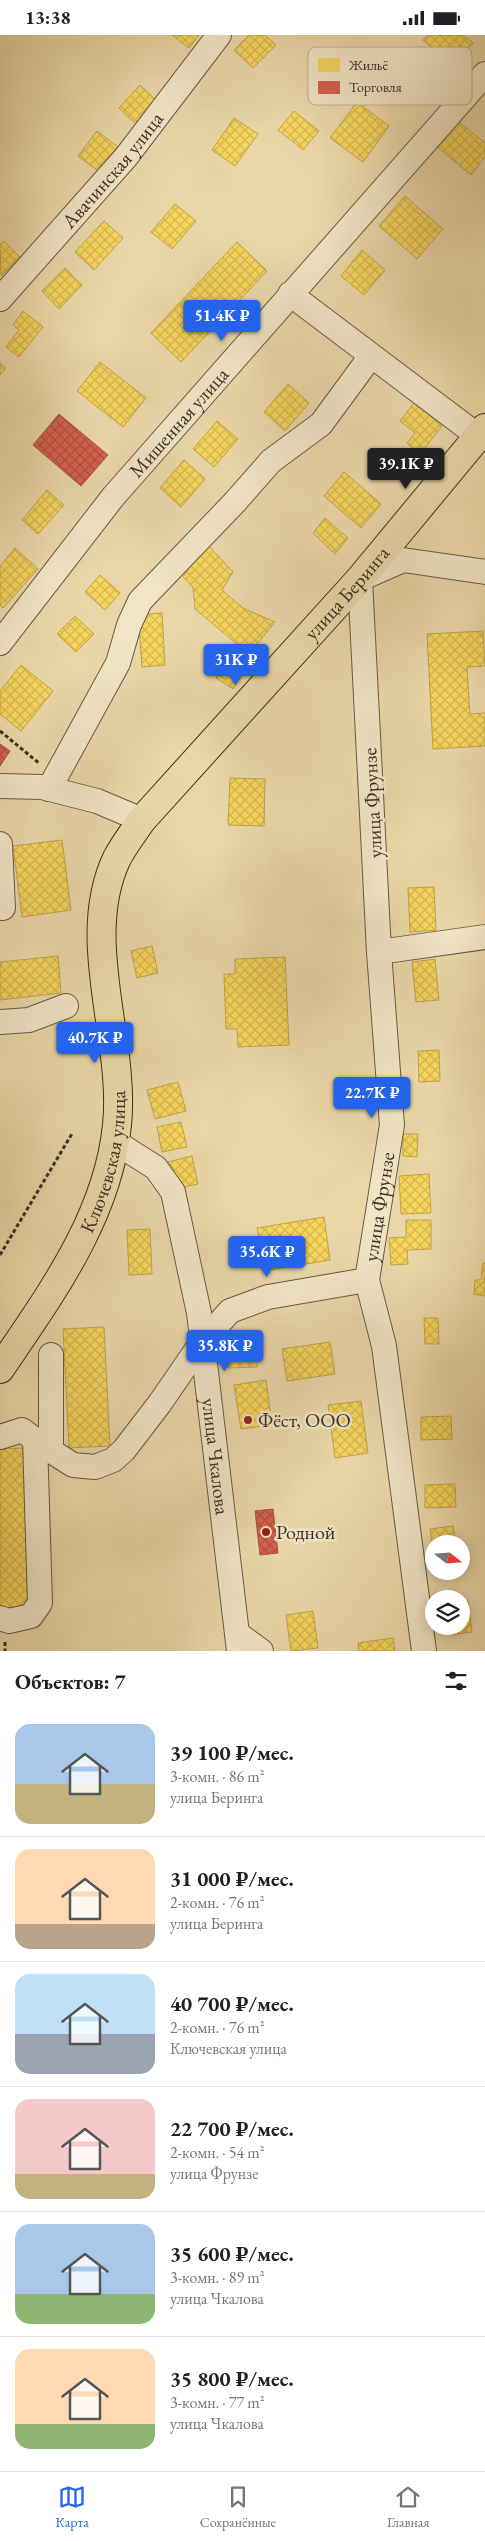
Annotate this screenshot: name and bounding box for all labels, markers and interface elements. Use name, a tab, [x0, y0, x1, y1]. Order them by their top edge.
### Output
text: 13:38	[25, 5, 71, 30]
legend	[308, 47, 472, 105]
text: Жильё	[348, 56, 389, 74]
text: Торговля	[349, 78, 402, 96]
street label: Авачинская улица	[55, 107, 169, 235]
pin: 51.4K ₽	[176, 299, 268, 342]
text: 51.4K ₽	[194, 305, 250, 326]
street label: Мишенная улица	[123, 362, 234, 483]
pin: 39.1K ₽	[360, 447, 452, 490]
text: 39.1K ₽	[378, 453, 434, 474]
street label: улица Беринга	[298, 541, 395, 645]
pin: 31K ₽	[201, 643, 271, 686]
text: 31K ₽	[215, 649, 257, 670]
street label: улица Фрунзе	[356, 747, 388, 859]
pin: 40.7K ₽	[49, 1021, 141, 1064]
text: 40.7K ₽	[67, 1027, 123, 1048]
pin: 22.7K ₽	[326, 1077, 418, 1119]
text: 22.7K ₽	[344, 1082, 400, 1103]
street label: Ключевская улица	[74, 1090, 131, 1237]
street label: улица Фрунзе	[357, 1150, 400, 1263]
pin: 35.6K ₽	[221, 1235, 313, 1278]
text: 35.6K ₽	[239, 1241, 295, 1262]
pin: 35.8K ₽	[179, 1329, 271, 1372]
text: 35.8K ₽	[197, 1335, 253, 1356]
street label: улица Чкалова	[196, 1396, 236, 1516]
place label: Фёст, ООО	[258, 1407, 351, 1433]
marker: Фёст, ООО	[242, 1414, 254, 1426]
place label: Родной	[276, 1519, 336, 1545]
marker: Родной	[260, 1526, 272, 1538]
north arrow	[425, 1535, 470, 1580]
map controls	[425, 1535, 470, 1635]
button: layers	[425, 1590, 470, 1635]
icon: filters	[442, 1667, 470, 1695]
text: Объектов: 7	[15, 1668, 126, 1695]
text: 39 100 ₽/мес.	[170, 1739, 294, 1766]
icon: home	[55, 1744, 115, 1804]
text: 3-комн. · 86 m²	[170, 1766, 265, 1787]
text: улица Беринга	[170, 1787, 263, 1808]
text: 31 000 ₽/мес.	[170, 1865, 294, 1892]
icon: home	[55, 1869, 115, 1929]
text: 2-комн. · 76 m²	[170, 1892, 265, 1913]
text: улица Беринга	[170, 1913, 263, 1934]
text: 40 700 ₽/мес.	[170, 1990, 294, 2017]
icon: home	[55, 1994, 115, 2054]
text: 2-комн. · 76 m²	[170, 2017, 265, 2038]
text: Ключевская улица	[170, 2038, 287, 2059]
text: 22 700 ₽/мес.	[170, 2115, 294, 2142]
icon: home	[55, 2119, 115, 2179]
text: 2-комн. · 54 m²	[170, 2142, 265, 2163]
text: улица Фрунзе	[170, 2163, 258, 2184]
text: 35 600 ₽/мес.	[170, 2240, 294, 2267]
icon: home	[55, 2244, 115, 2304]
text: 3-комн. · 89 m²	[170, 2267, 265, 2288]
text: улица Чкалова	[170, 2288, 264, 2309]
text: 35 800 ₽/мес.	[170, 2365, 294, 2392]
icon: home	[55, 2369, 115, 2429]
text: 3-комн. · 77 m²	[170, 2392, 265, 2413]
text: улица Чкалова	[170, 2413, 264, 2434]
tab: Карта	[55, 2483, 89, 2531]
tab: Сохранённые	[200, 2483, 276, 2531]
tab: Главная	[387, 2483, 430, 2531]

